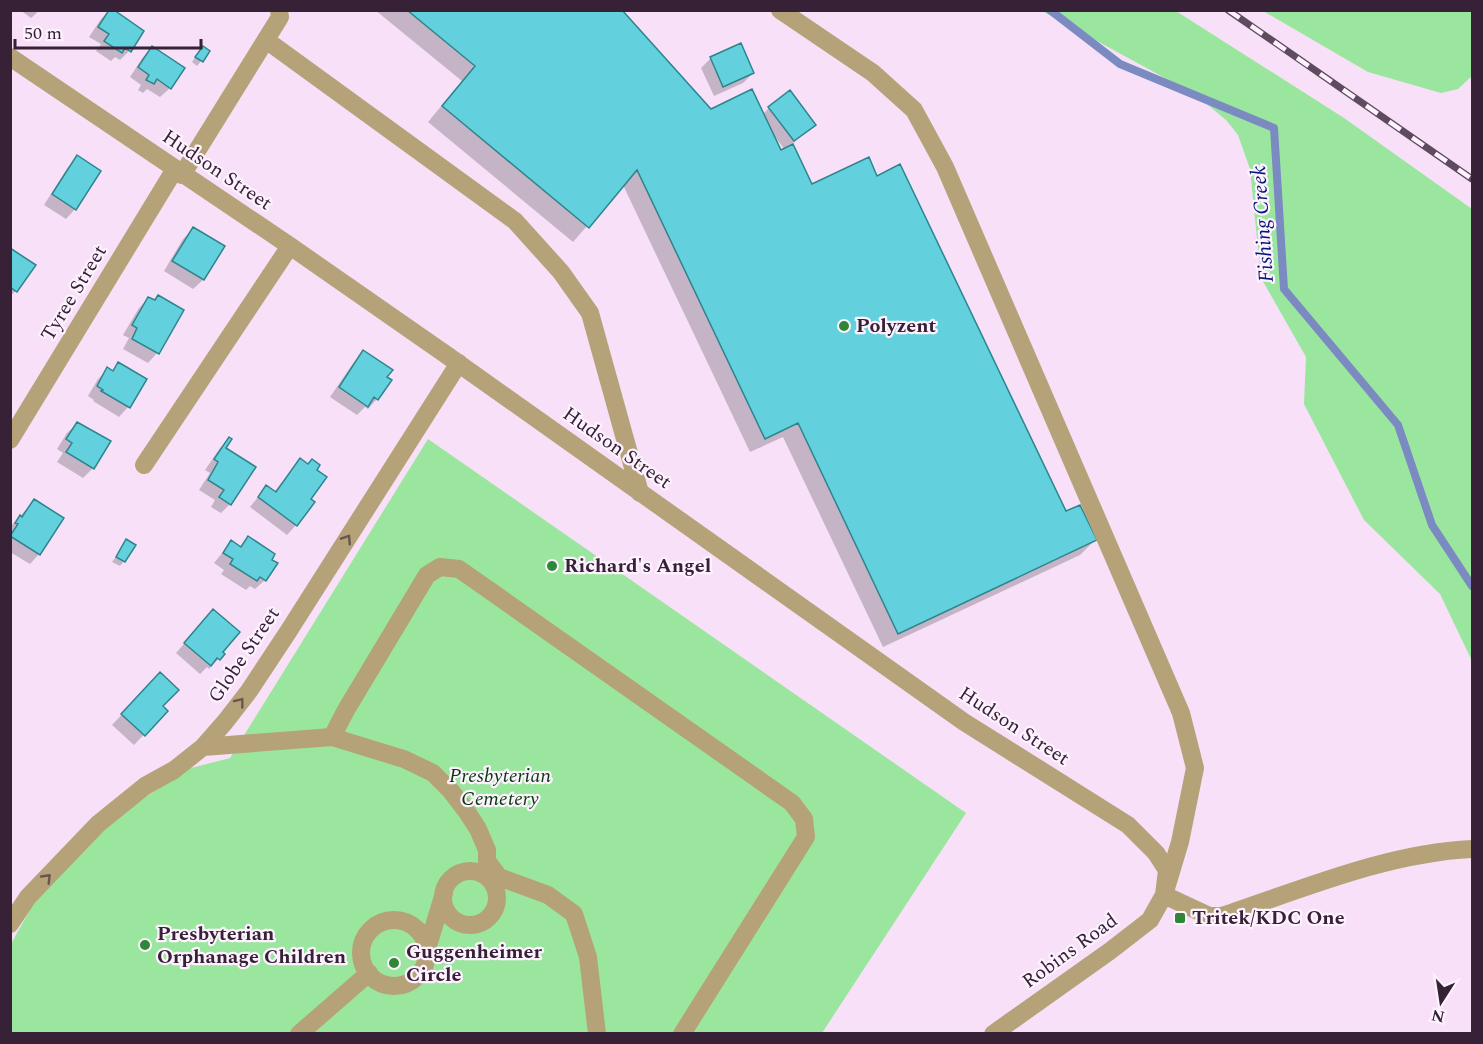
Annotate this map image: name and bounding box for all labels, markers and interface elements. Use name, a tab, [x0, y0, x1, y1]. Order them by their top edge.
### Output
scale bar	[15, 12, 201, 50]
text: 50 m	[24, 20, 62, 47]
street label: Hudson Street	[156, 122, 278, 218]
water label: Fishing Creek	[1243, 164, 1283, 284]
street label: Tyree Street	[33, 239, 115, 347]
place label: Polyzent	[856, 311, 937, 341]
marker: Polyzent	[837, 319, 851, 333]
street label: Hudson Street	[556, 399, 678, 497]
one-way arrow	[340, 535, 351, 546]
place label: Richard's Angel	[564, 551, 711, 581]
marker: Richard's Angel	[545, 559, 559, 573]
street label: Globe Street	[201, 601, 287, 709]
street label: Hudson Street	[953, 679, 1075, 773]
one-way arrow	[233, 698, 244, 709]
park label: Presbyterian Cemetery	[449, 761, 551, 814]
one-way arrow	[39, 874, 50, 885]
place label: Tritek/KDC One	[1192, 903, 1345, 933]
street label: Robins Road	[1016, 906, 1124, 996]
marker: Tritek/KDC One	[1173, 911, 1187, 925]
place label: Presbyterian Orphanage Children	[157, 919, 346, 972]
place label: Guggenheimer Circle	[406, 937, 542, 990]
marker: Presbyterian Orphanage Children	[138, 938, 152, 952]
marker: Guggenheimer Circle	[387, 956, 401, 970]
north arrow	[1411, 972, 1471, 1032]
text: N	[1429, 1003, 1447, 1029]

